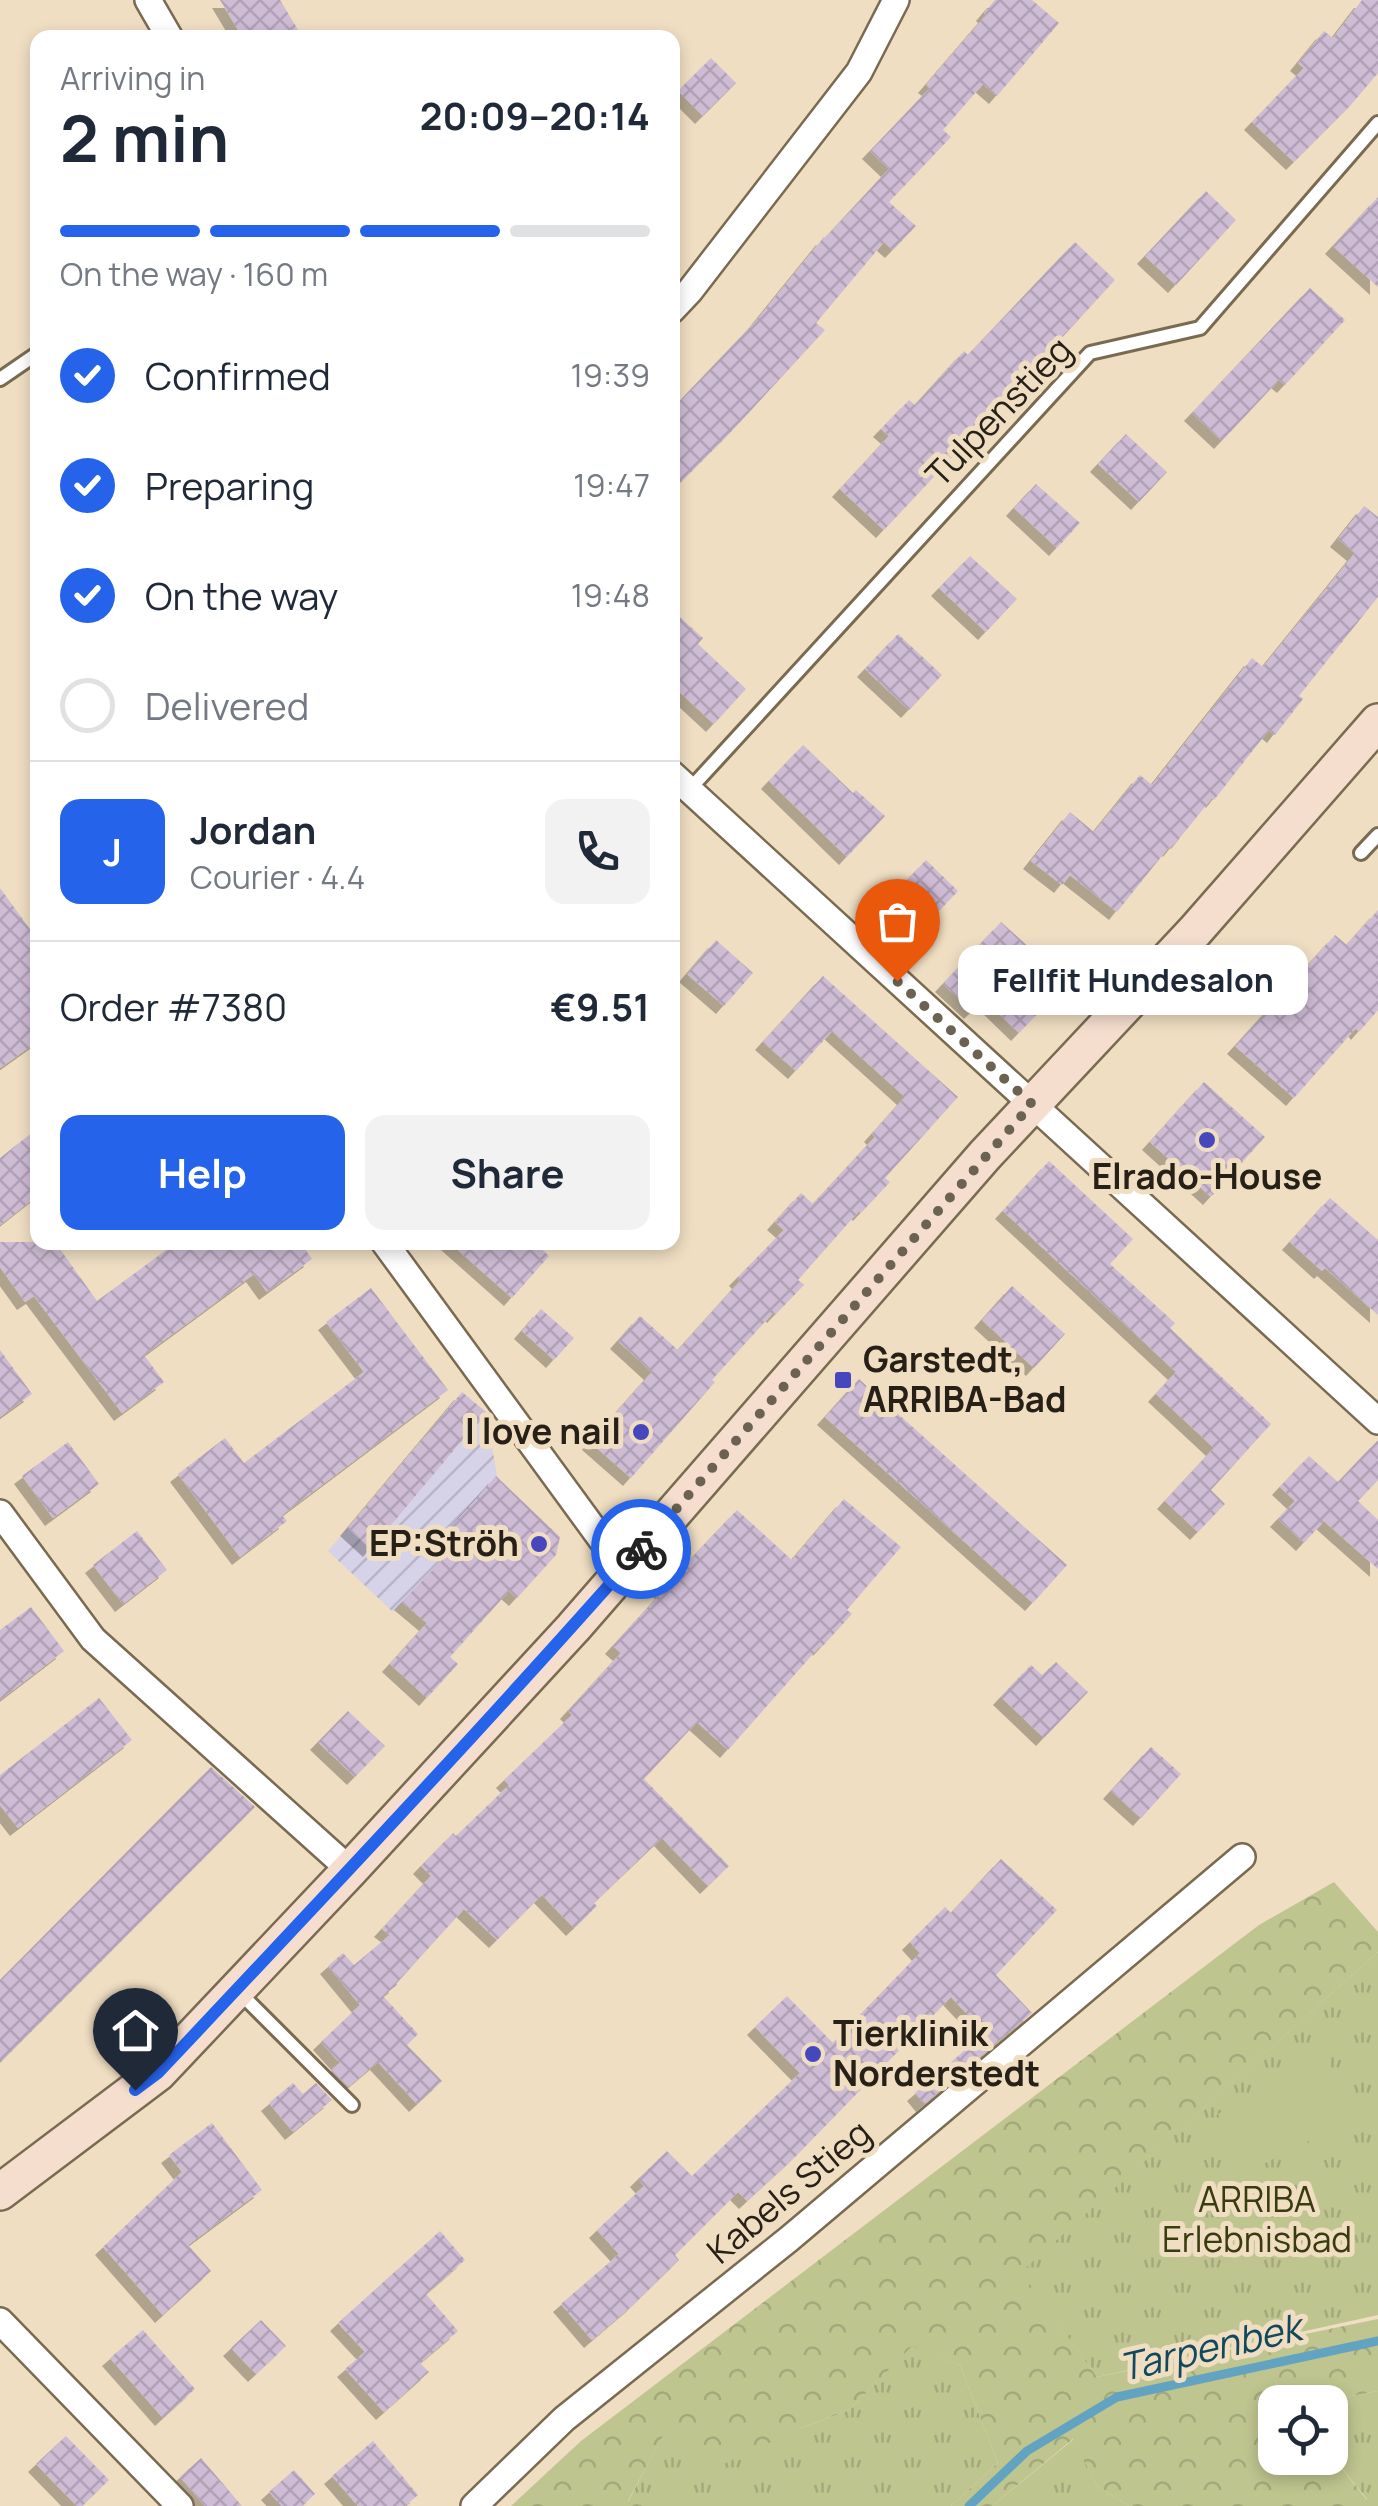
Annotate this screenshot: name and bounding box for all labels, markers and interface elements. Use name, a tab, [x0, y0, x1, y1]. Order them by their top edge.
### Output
text: Arriving in	[60, 56, 205, 100]
text: 20:09–20:14	[420, 89, 650, 141]
text: 2 min	[60, 93, 229, 182]
text: On the way · 160 m	[60, 252, 328, 296]
street label: Tulpenstieg	[915, 326, 1082, 497]
icon: check	[60, 348, 115, 403]
text: Confirmed	[145, 349, 331, 401]
text: 19:39	[571, 353, 650, 397]
icon: check	[60, 458, 115, 513]
text: Preparing	[145, 459, 314, 511]
text: 19:47	[573, 463, 650, 507]
icon: check	[60, 568, 115, 623]
text: On the way	[145, 569, 338, 621]
text: 19:48	[571, 573, 650, 617]
text: Delivered	[145, 679, 309, 731]
button: phone	[545, 799, 650, 904]
text: Jordan	[190, 803, 316, 855]
text: J	[103, 825, 122, 877]
text: Courier · 4.4	[190, 855, 365, 899]
pin	[855, 879, 940, 982]
icon: bag	[870, 894, 925, 949]
callout: Fellfit Hundesalon	[957, 946, 1307, 1016]
text: Fellfit Hundesalon	[992, 958, 1274, 1002]
text: Order #7380	[60, 980, 287, 1032]
text: €9.51	[550, 980, 650, 1032]
button: Help	[60, 1115, 345, 1230]
button: Share	[365, 1115, 650, 1230]
marker: Elrado-House	[1196, 1129, 1218, 1151]
place label: Elrado-House	[1092, 1152, 1322, 1200]
place label: Garstedt, ARRIBA-Bad	[863, 1335, 1067, 1423]
marker: Garstedt, ARRIBA-Bad	[832, 1369, 854, 1391]
place label: I love nail	[465, 1407, 621, 1455]
marker: I love nail	[630, 1421, 652, 1443]
courier	[591, 1499, 691, 1599]
place label: EP:Ströh	[369, 1519, 519, 1567]
icon: bike	[614, 1522, 669, 1577]
marker: EP:Ströh	[528, 1533, 550, 1555]
pin	[93, 1988, 178, 2091]
icon: home	[108, 2003, 163, 2058]
place label: Tierklinik Norderstedt	[833, 2009, 1040, 2097]
marker: Tierklinik Norderstedt	[802, 2043, 824, 2065]
street label: Kabels Stieg	[696, 2109, 880, 2274]
park label: ARRIBA Erlebnisbad	[1162, 2175, 1352, 2263]
water label: Tarpenbek	[1114, 2299, 1311, 2392]
map controls	[1258, 2385, 1348, 2475]
button: locate	[1258, 2385, 1348, 2475]

